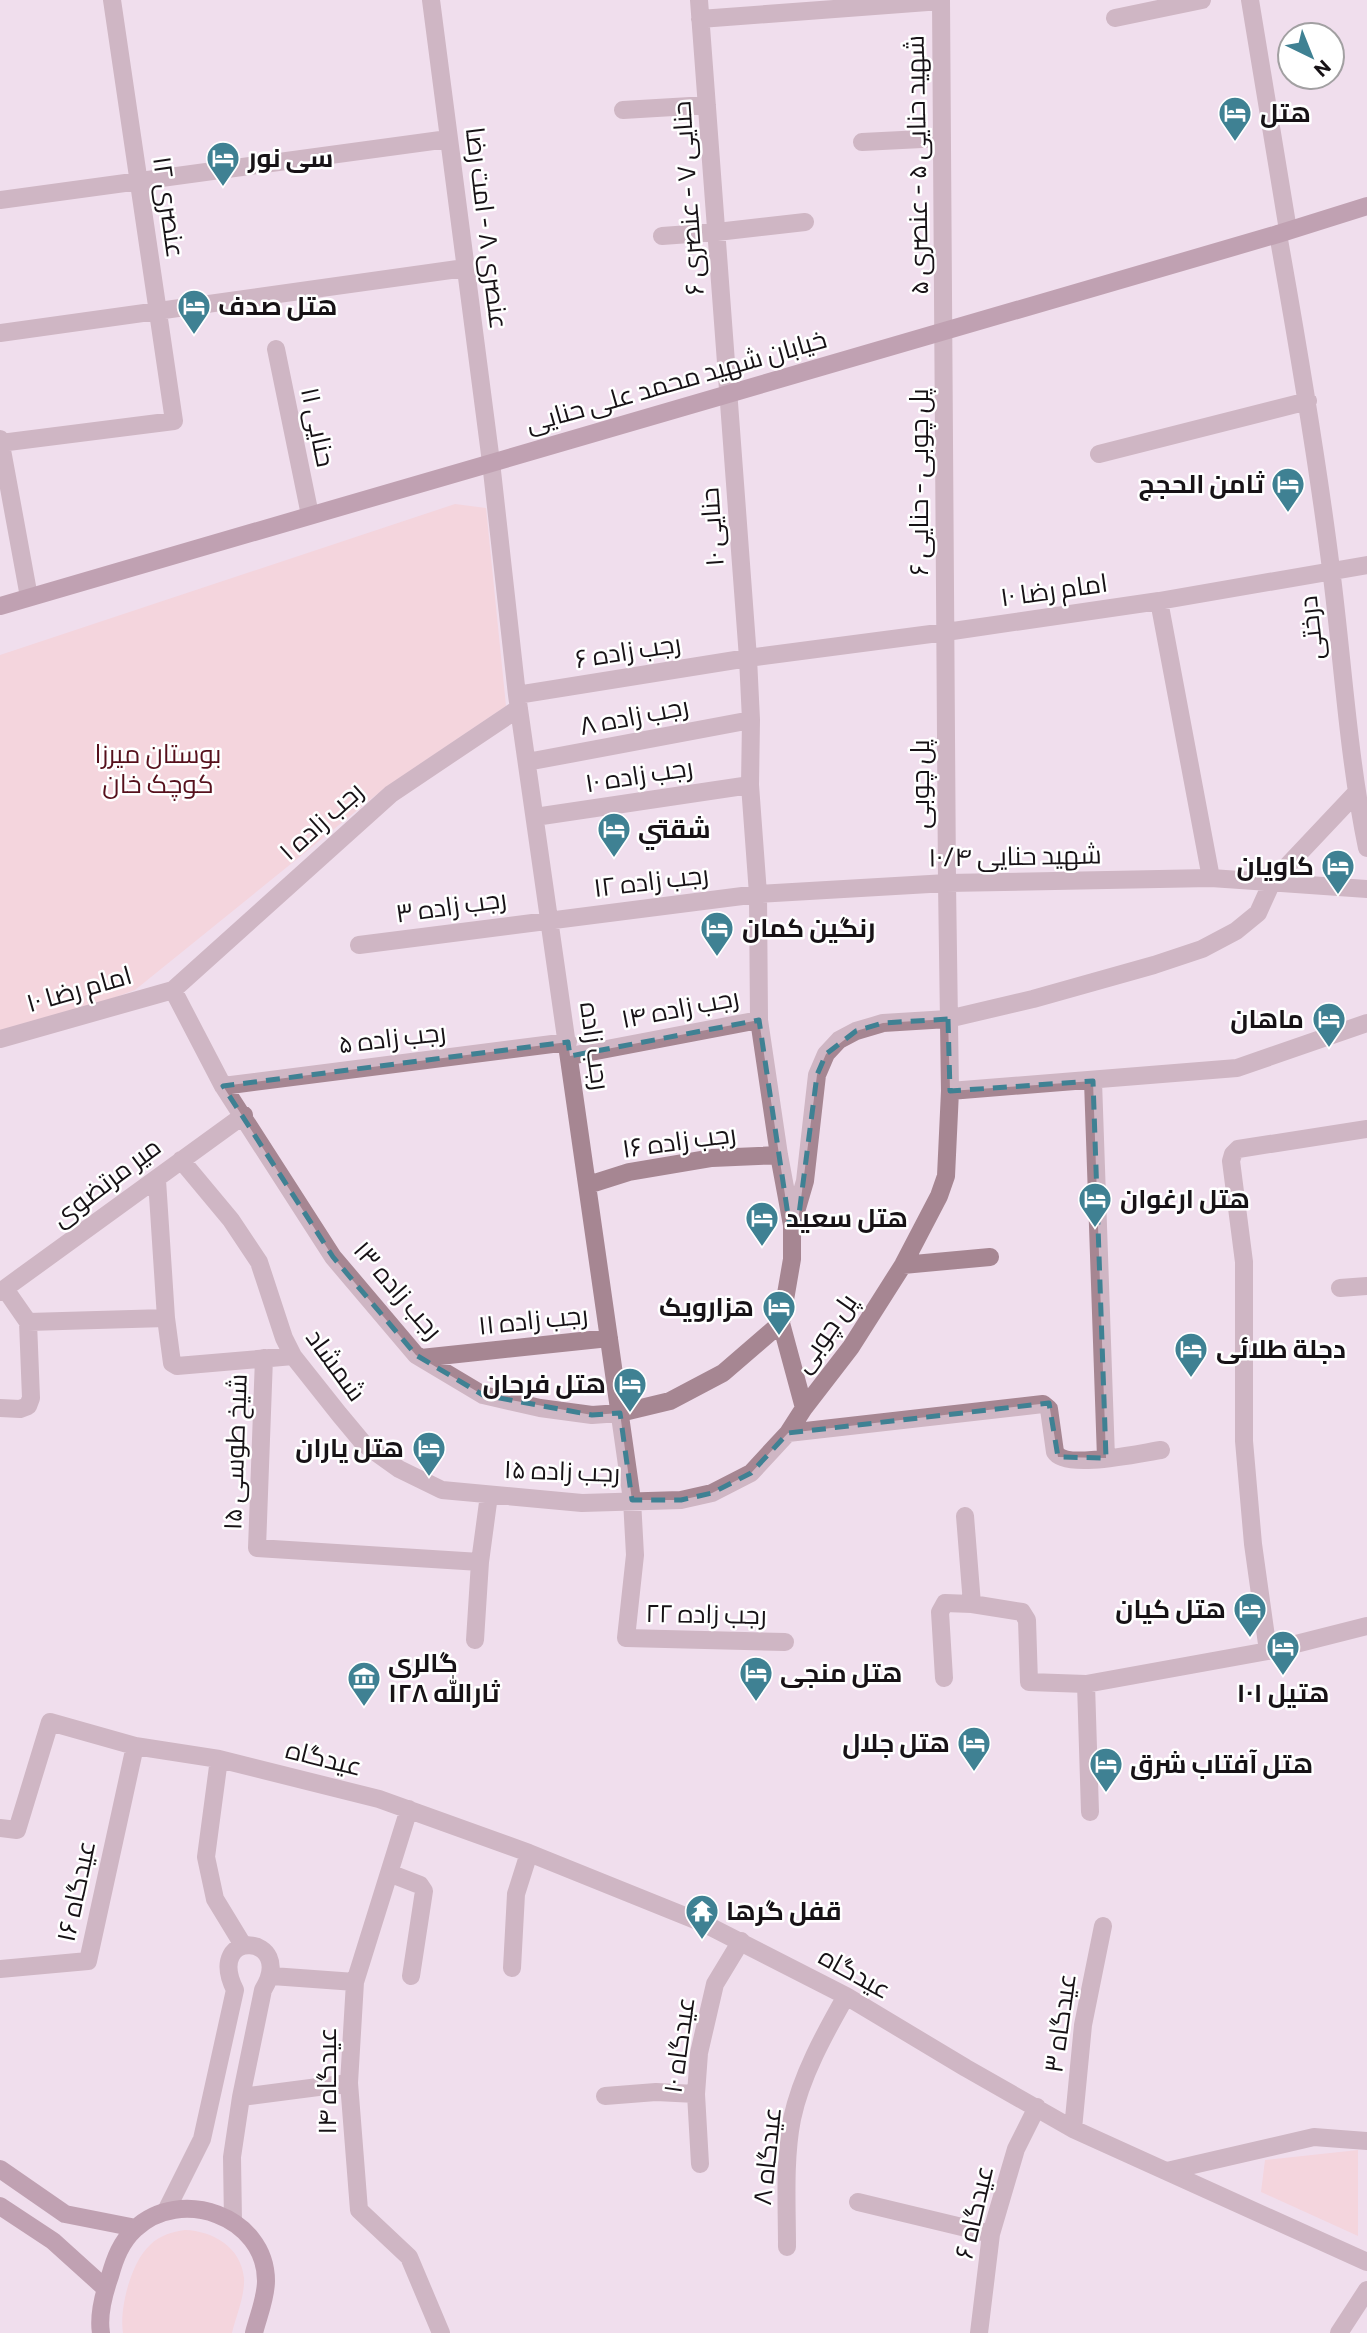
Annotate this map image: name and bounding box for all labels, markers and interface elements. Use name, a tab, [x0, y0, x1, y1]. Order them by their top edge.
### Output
north arrow	[1276, 21, 1346, 91]
street label: شهید حنایی ۵ - عنصری ۵	[898, 35, 935, 295]
text: N	[1310, 56, 1336, 82]
hotel icon: هتل	[1216, 94, 1254, 143]
place label: هتل	[1260, 96, 1311, 129]
street label: حنایی ۷ - عنصری ۶	[664, 100, 711, 296]
street label: عنصری ۸ - امت رضا	[460, 125, 516, 331]
hotel icon: سی نور	[204, 139, 242, 188]
place label: سی نور	[247, 141, 334, 174]
street label: عنصری ۱۲	[147, 154, 193, 260]
hotel icon: هتل صدف	[175, 287, 213, 336]
place label: هتل صدف	[218, 289, 337, 322]
street label: خیابان شهید محمد علی حنایی	[522, 322, 830, 439]
street label: حنایی ۱۱	[294, 384, 343, 470]
street label: پل چوبی - حنایی ۶	[902, 388, 936, 576]
hotel icon: ثامن الحجج	[1269, 465, 1307, 514]
place label: ثامن الحجج	[1138, 467, 1264, 501]
street label: حنایی ۱۰	[692, 486, 731, 568]
street label: امام رضا ۱۰	[998, 566, 1110, 615]
street label: درختی	[1291, 594, 1330, 662]
street label: رجب زاده ۶	[573, 626, 683, 674]
street label: رجب زاده ۸	[577, 689, 691, 741]
park label: بوستان میرزا کوچک خان	[94, 737, 222, 801]
street label: پل چوبی	[903, 739, 937, 829]
street label: رجب زاده ۱۰	[583, 750, 695, 798]
street label: رجب زاده ۱	[272, 774, 369, 866]
hotel icon: شقتي	[595, 810, 633, 859]
place label: شقتي	[638, 812, 711, 850]
street label: شهید حنایی ۱۰/۴	[928, 837, 1102, 874]
hotel icon: کاویان	[1319, 847, 1357, 896]
place label: کاویان	[1236, 849, 1314, 881]
street label: رجب زاده ۱۲	[591, 857, 710, 903]
street label: رجب زاده ۳	[393, 881, 508, 929]
hotel icon: رنگین کمان	[698, 909, 736, 958]
place label: رنگین کمان	[742, 911, 875, 944]
street label: امام رضا ۱۰	[22, 958, 136, 1021]
street label: رجب زاده ۱۴	[618, 980, 741, 1034]
street label: رجب زاده	[574, 1000, 618, 1092]
hotel icon: ماهان	[1310, 1000, 1348, 1049]
place label: ماهان	[1230, 1002, 1304, 1034]
street label: رجب زاده ۵	[336, 1015, 448, 1059]
street label: رجب زاده ۱۶	[620, 1116, 738, 1164]
street label: میر مرتضوی	[44, 1130, 167, 1233]
hotel icon: هتل ارغوان	[1076, 1180, 1114, 1229]
place label: هتل ارغوان	[1120, 1182, 1250, 1215]
hotel icon: هتل سعید	[743, 1199, 781, 1248]
place label: هتل سعید	[786, 1201, 908, 1234]
street label: رجب زاده ۱۳	[347, 1234, 450, 1345]
street label: پل چوبی	[785, 1287, 865, 1379]
hotel icon: هزارویک	[760, 1288, 798, 1337]
place label: هزارویک	[659, 1290, 754, 1322]
street label: رجب زاده ۱۱	[476, 1297, 589, 1341]
street label: شمشاد	[301, 1322, 374, 1406]
hotel icon: دجلة طلائی	[1172, 1330, 1210, 1379]
place label: دجلة طلائی	[1216, 1332, 1346, 1365]
hotel icon: هتل فرحان	[611, 1365, 649, 1414]
place label: هتل فرحان	[482, 1367, 606, 1400]
street label: ۱۵ شیخ طوسی	[215, 1373, 255, 1531]
hotel icon: هتل یاران	[410, 1429, 448, 1478]
place label: هتل یاران	[295, 1431, 404, 1464]
street label: رجب زاده ۱۵	[503, 1452, 621, 1488]
hotel icon: هتل کیان	[1231, 1590, 1269, 1639]
place label: هتل کیان	[1115, 1592, 1226, 1625]
street label: رجب زاده ۲۲	[645, 1596, 767, 1630]
hotel icon: هتیل ۱۰۱	[1264, 1628, 1302, 1677]
place label: گالری ثارالله ۱۲۸	[388, 1646, 500, 1708]
hotel icon: هتل منجی	[737, 1654, 775, 1703]
place label: هتل منجی	[780, 1656, 902, 1689]
museum icon: گالری ثارالله ۱۲۸	[345, 1659, 383, 1708]
place label: هتیل ۱۰۱	[1237, 1676, 1329, 1709]
hotel icon: هتل جلال	[955, 1724, 993, 1773]
place label: هتل جلال	[842, 1726, 950, 1759]
street label: عیدگاه	[283, 1732, 366, 1781]
hotel icon: هتل آفتاب شرق	[1087, 1745, 1125, 1794]
place label: هتل آفتاب شرق	[1130, 1747, 1313, 1780]
street label: عیدگاه ۱۶	[49, 1837, 100, 1944]
temple icon: قفل گرها	[683, 1892, 721, 1941]
place label: قفل گرها	[726, 1894, 842, 1927]
street label: عیدگاه	[814, 1939, 897, 2004]
street label: عیدگاه ۳	[1036, 1971, 1081, 2074]
street label: عیدگاه ۱۰	[655, 1995, 700, 2095]
street label: عیدگاه ۱۴	[310, 2027, 341, 2135]
street label: عیدگاه ۸	[745, 2105, 786, 2206]
street label: عیدگاه ۶	[947, 2162, 998, 2261]

